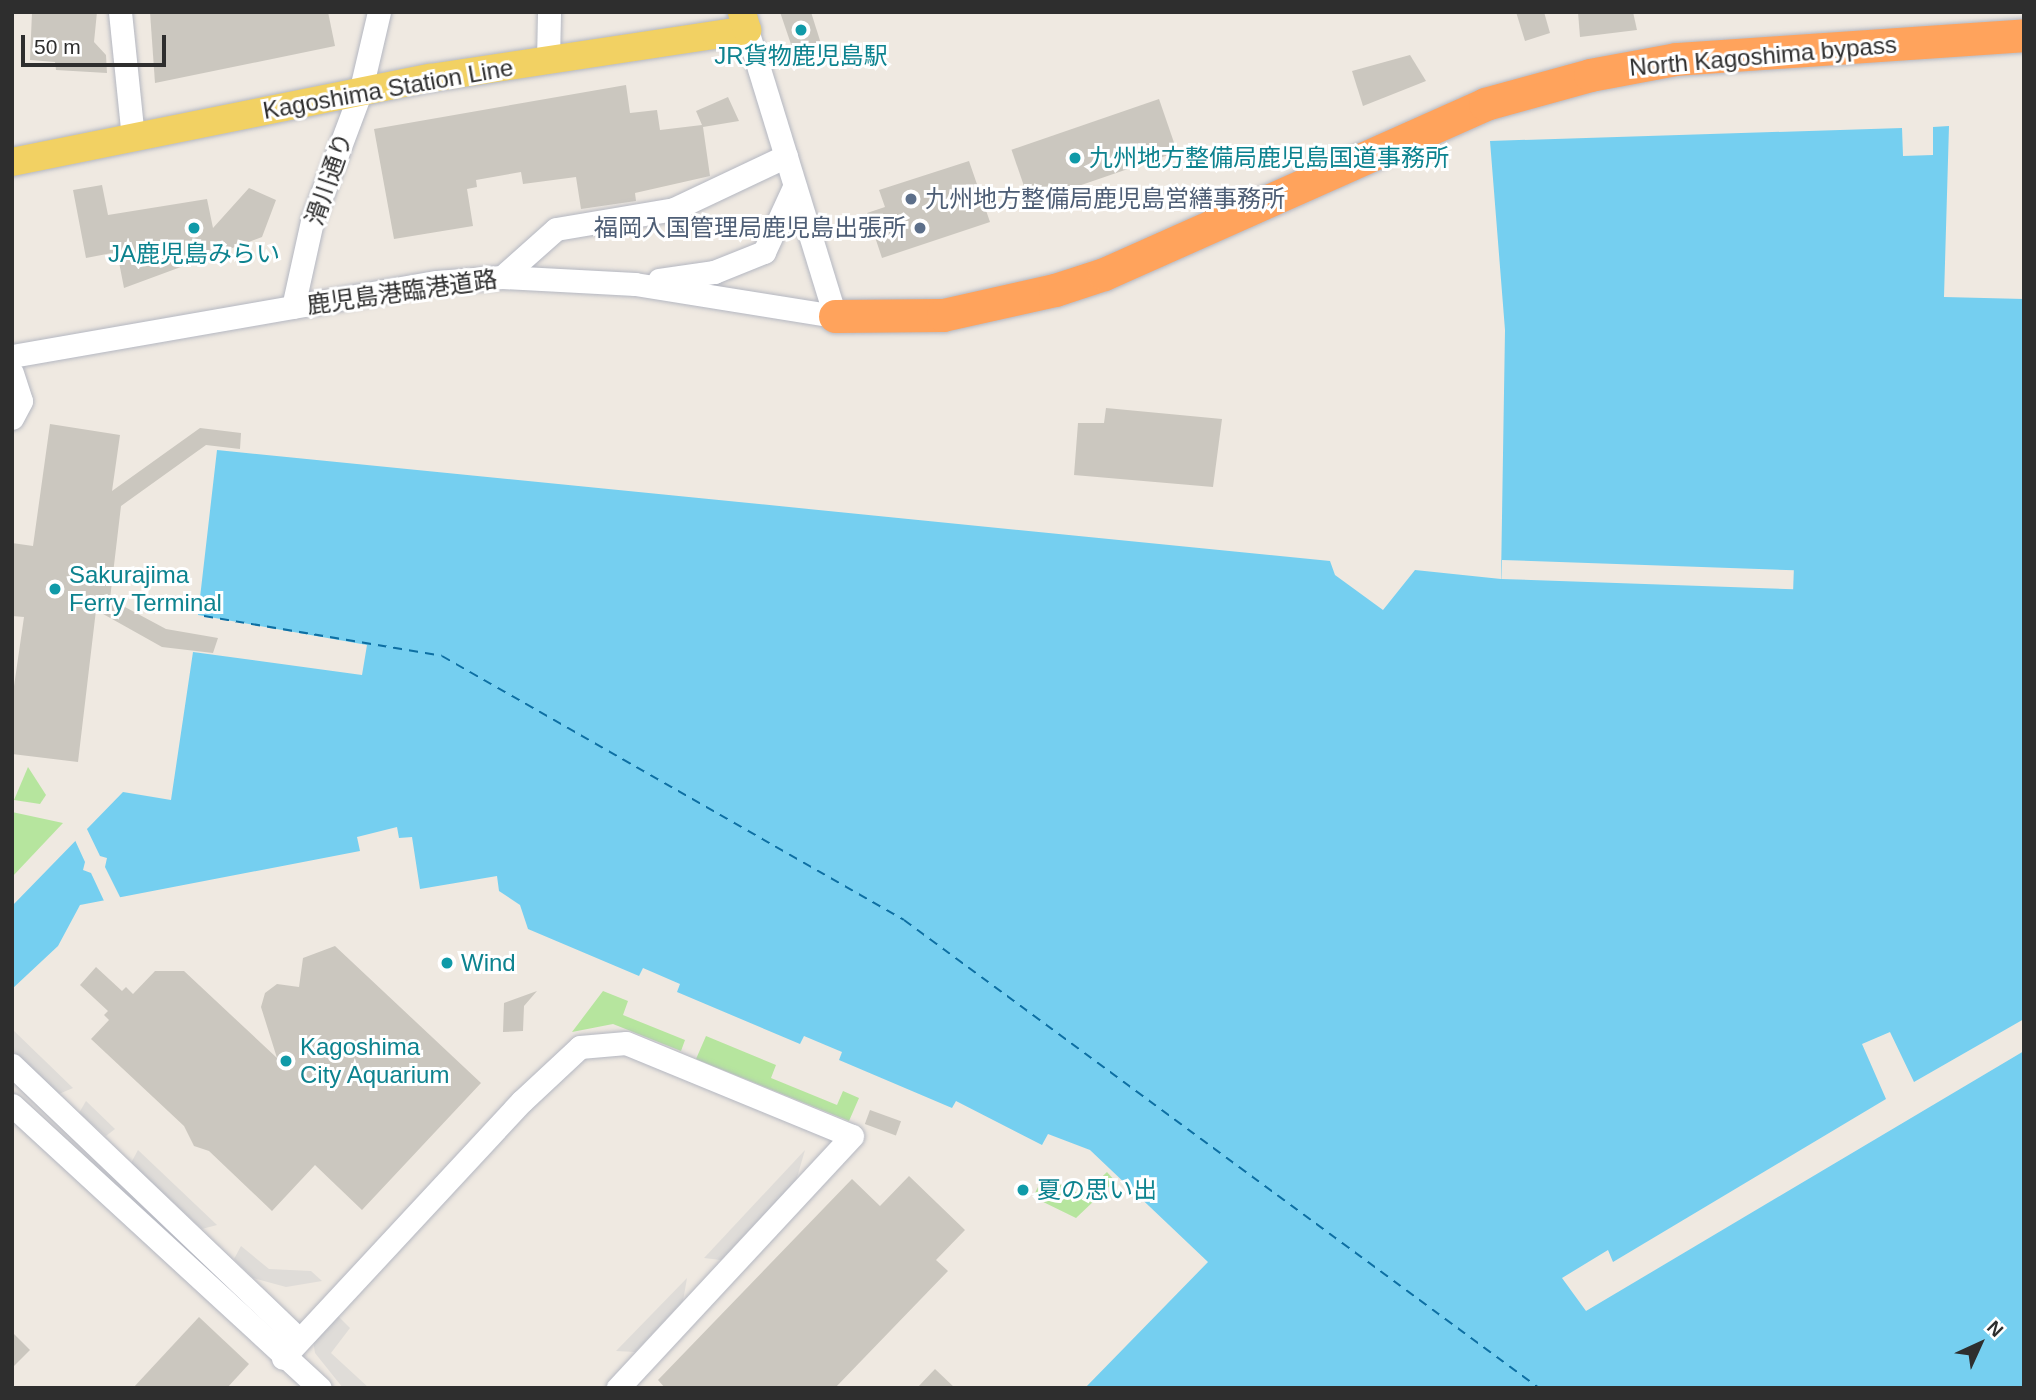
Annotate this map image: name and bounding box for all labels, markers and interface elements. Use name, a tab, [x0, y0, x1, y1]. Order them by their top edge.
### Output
scale bar	[24, 21, 170, 65]
marker: JR貨物鹿児島駅	[793, 22, 809, 38]
street label: North Kagoshima bypass	[1628, 30, 1898, 82]
text: 50 m	[34, 35, 81, 58]
place label: JR貨物鹿児島駅	[714, 42, 888, 70]
street label: Kagoshima Station Line	[261, 53, 515, 125]
street label: 滑川通り	[300, 129, 358, 229]
place label: 九州地方整備局鹿児島国道事務所	[1089, 144, 1449, 172]
marker: 九州地方整備局鹿児島国道事務所	[1067, 150, 1083, 166]
place label: 九州地方整備局鹿児島営繕事務所	[925, 185, 1285, 213]
marker: 九州地方整備局鹿児島営繕事務所	[903, 191, 919, 207]
place label: 福岡入国管理局鹿児島出張所	[594, 214, 906, 242]
marker: JA鹿児島みらい	[186, 220, 202, 236]
marker: 福岡入国管理局鹿児島出張所	[912, 220, 928, 236]
place label: JA鹿児島みらい	[108, 240, 280, 268]
street label: 鹿児島港臨港道路	[305, 264, 499, 320]
place label: Sakurajima Ferry Terminal	[69, 561, 222, 617]
marker: Sakurajima Ferry Terminal	[47, 581, 63, 597]
place label: Wind	[461, 949, 516, 977]
marker: Wind	[439, 955, 455, 971]
place label: Kagoshima City Aquarium	[300, 1033, 451, 1089]
marker: Kagoshima City Aquarium	[278, 1053, 294, 1069]
place label: 夏の思い出	[1037, 1176, 1157, 1204]
marker: 夏の思い出	[1015, 1182, 1031, 1198]
north arrow	[1945, 1309, 2015, 1379]
text: N	[1983, 1317, 2007, 1341]

